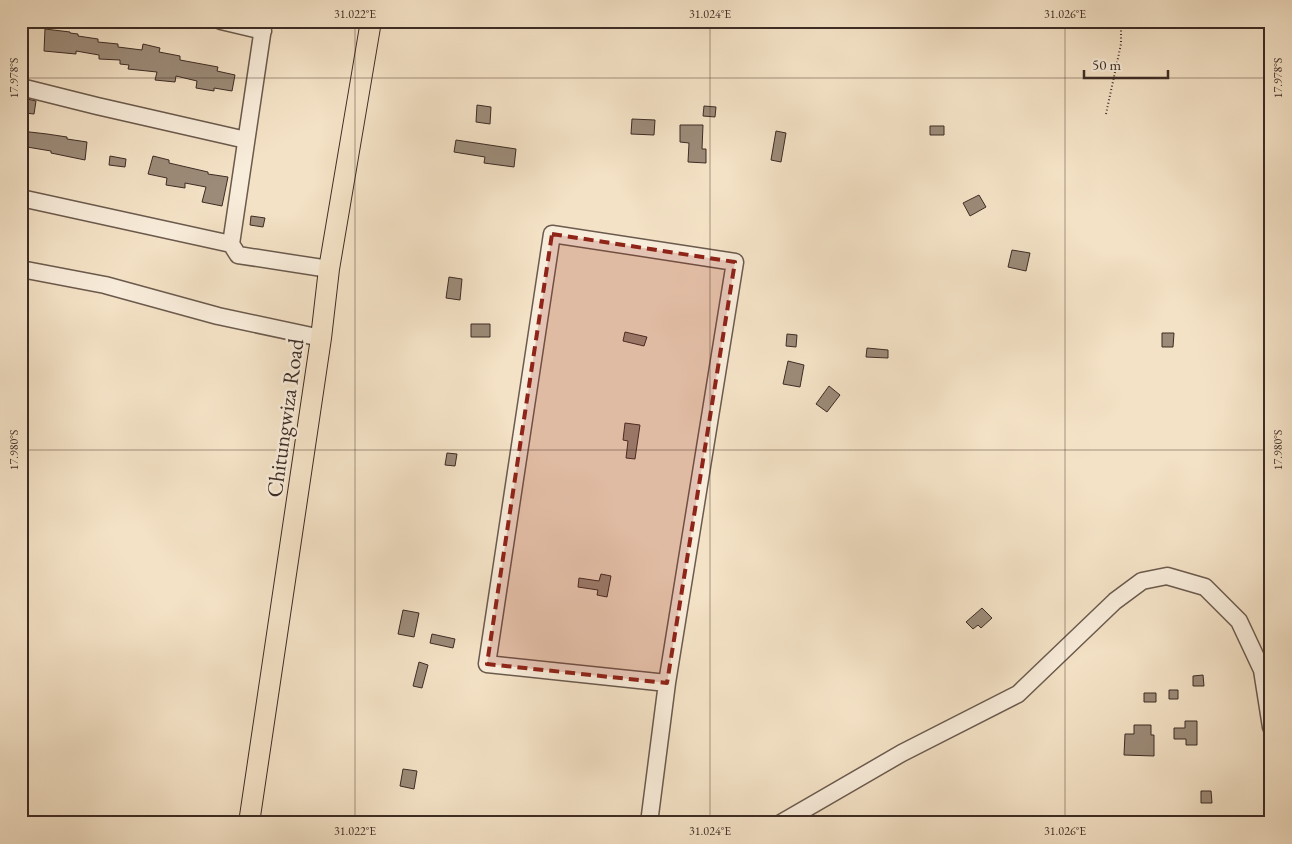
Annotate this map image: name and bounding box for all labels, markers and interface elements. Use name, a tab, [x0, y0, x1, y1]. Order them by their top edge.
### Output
text: 31.022°E	[334, 6, 376, 22]
text: 31.024°E	[689, 6, 731, 22]
text: 31.026°E	[1044, 6, 1086, 22]
scale bar	[1084, 48, 1168, 80]
text: 50 m	[1092, 55, 1121, 74]
text: 17.978°S	[6, 57, 22, 98]
text: 17.978°S	[1270, 57, 1286, 98]
street label: Chitungwiza Road	[260, 336, 311, 499]
text: 17.980°S	[6, 429, 22, 470]
text: 17.980°S	[1270, 429, 1286, 470]
text: 31.022°E	[334, 823, 376, 839]
text: 31.024°E	[689, 823, 731, 839]
text: 31.026°E	[1044, 823, 1086, 839]

